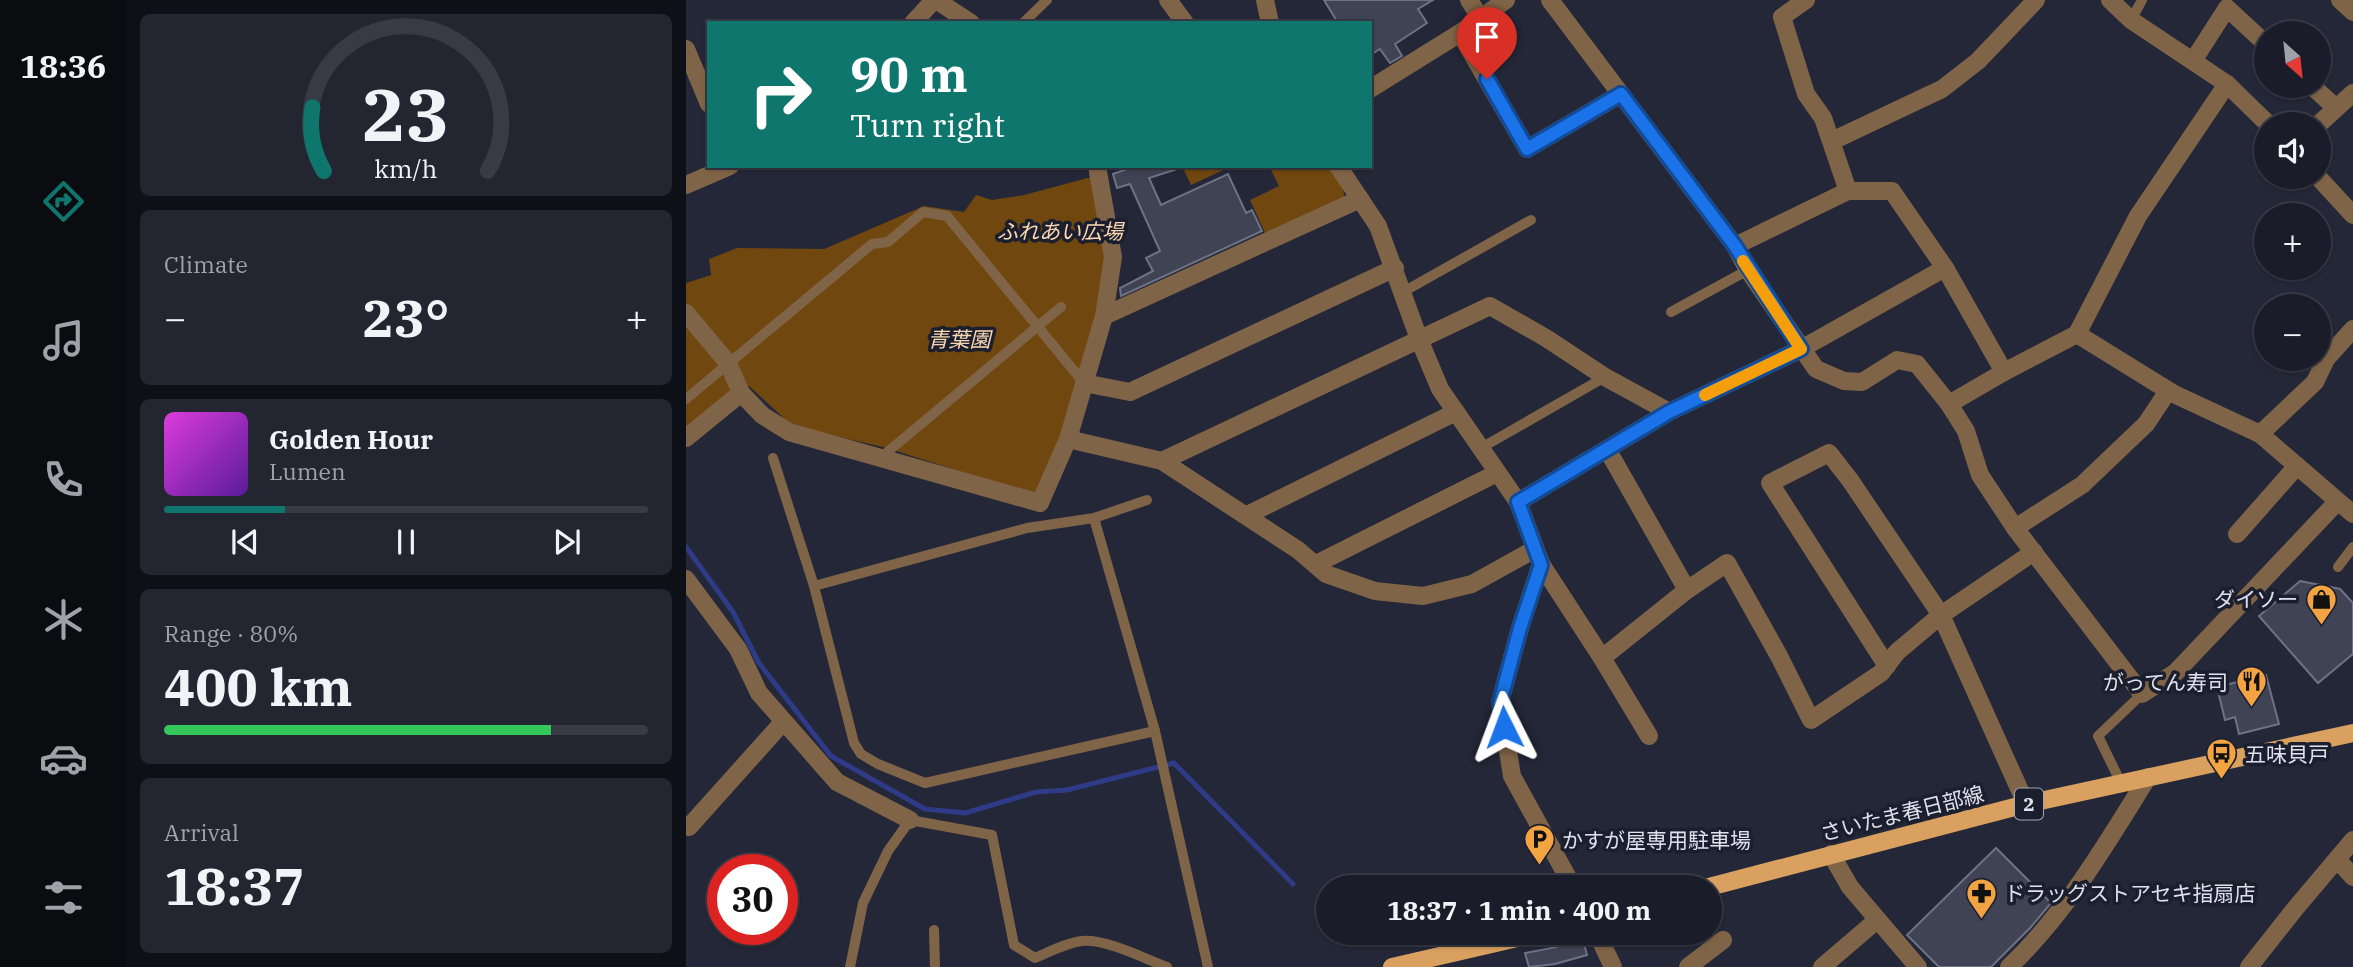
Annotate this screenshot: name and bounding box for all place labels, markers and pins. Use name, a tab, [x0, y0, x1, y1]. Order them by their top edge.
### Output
pin	[1457, 7, 1517, 79]
shop icon: ダイソー	[2304, 582, 2338, 626]
place label: ダイソー	[2214, 585, 2298, 613]
restaurant icon: がってん寿司	[2234, 665, 2268, 709]
place label: がってん寿司	[2103, 668, 2228, 696]
bus stop icon: 五味貝戸	[2205, 737, 2239, 781]
place label: 五味貝戸	[2245, 740, 2329, 768]
parking icon: かすが屋専用駐車場	[1522, 823, 1556, 867]
place label: かすが屋専用駐車場	[1562, 826, 1751, 854]
pharmacy icon: ドラッグストアセキ指扇店	[1964, 876, 1998, 920]
place label: ドラッグストアセキ指扇店	[2004, 879, 2256, 907]

